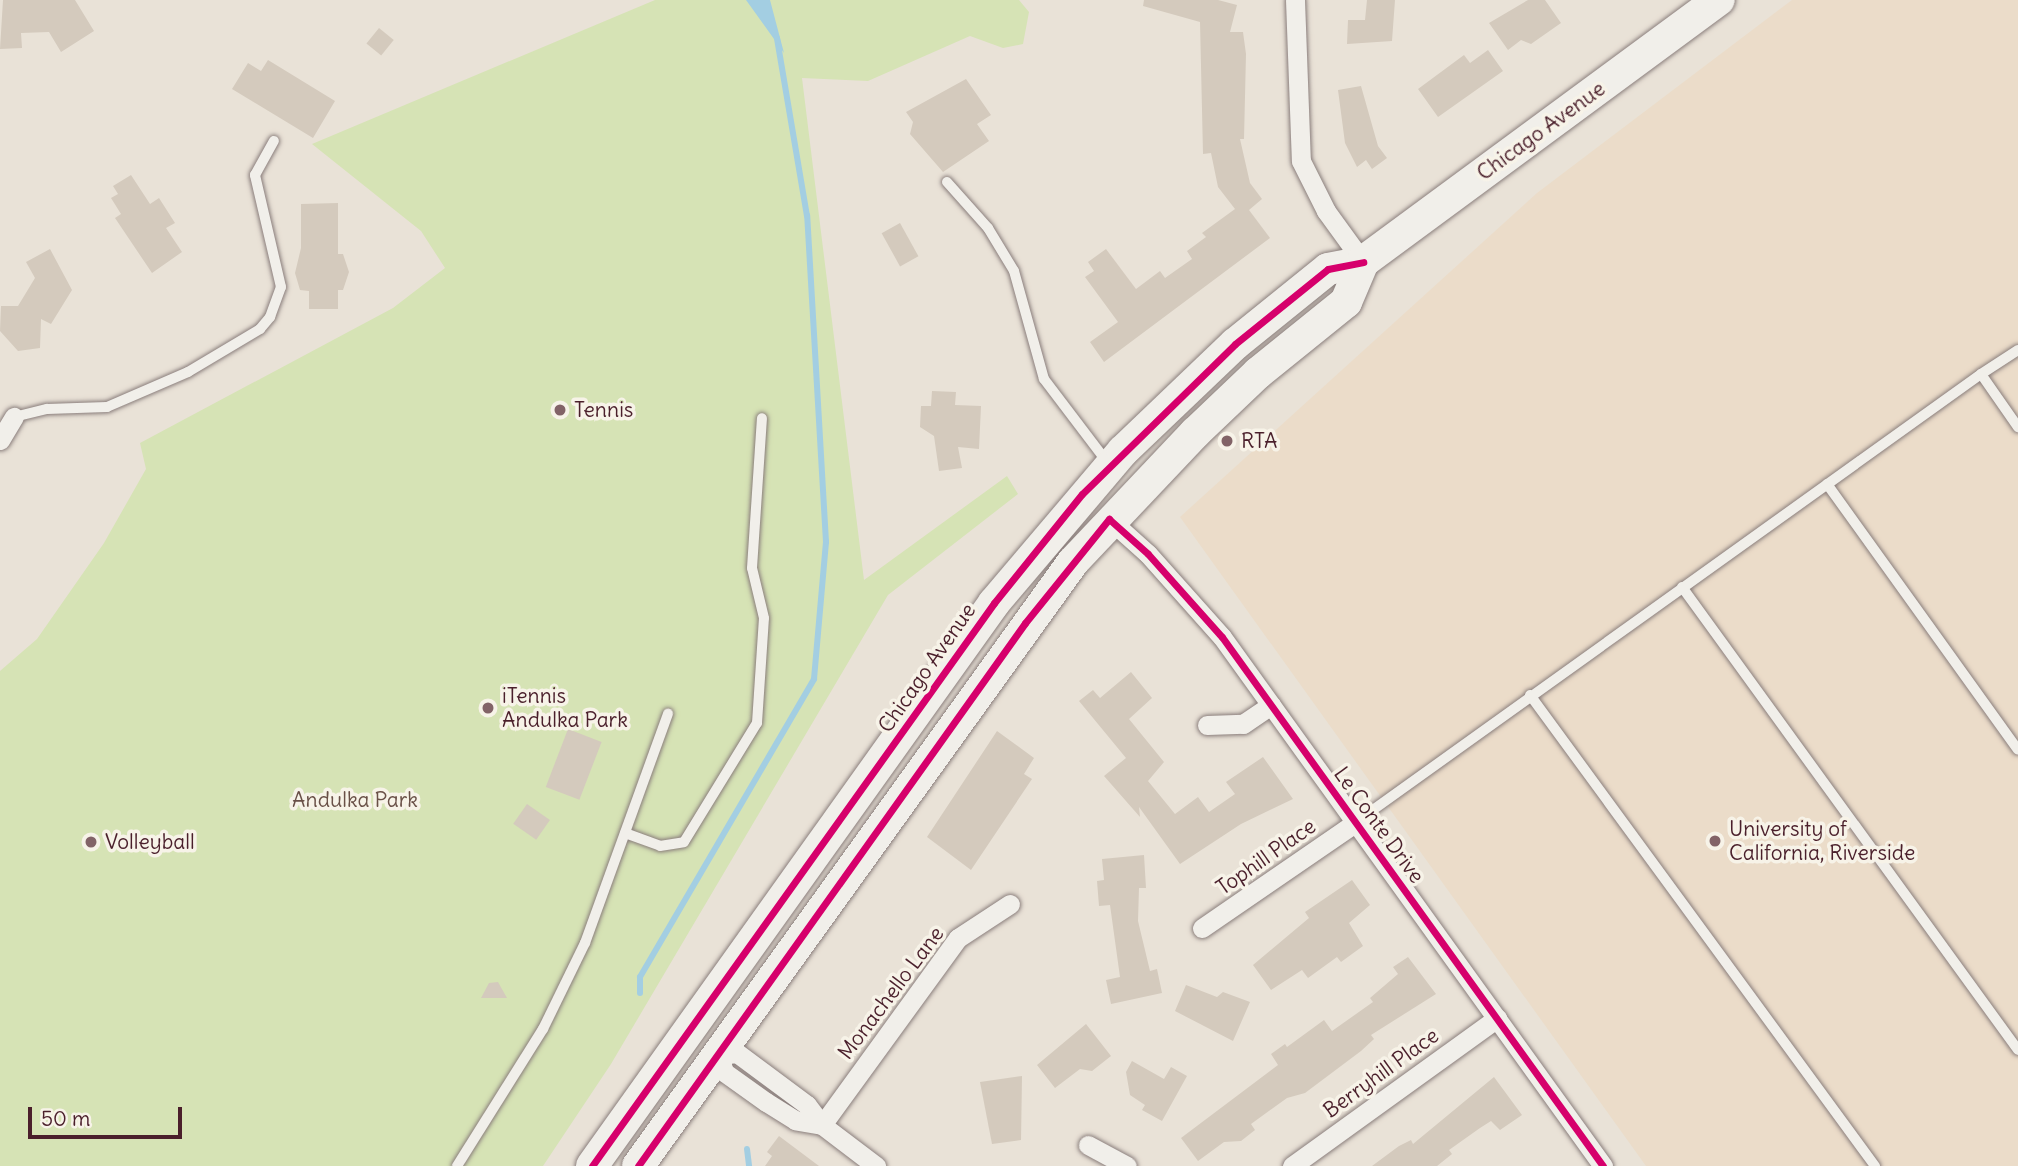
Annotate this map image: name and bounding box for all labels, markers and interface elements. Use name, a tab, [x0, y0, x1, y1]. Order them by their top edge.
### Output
street label: Chicago Avenue	[1472, 76, 1610, 186]
place label: Tennis	[574, 397, 633, 423]
marker: Tennis	[552, 402, 568, 418]
place label: RTA	[1241, 428, 1277, 454]
marker: RTA	[1219, 433, 1235, 449]
street label: Chicago Avenue	[873, 599, 981, 737]
place label: iTennis Andulka Park	[502, 683, 628, 733]
marker: iTennis Andulka Park	[480, 700, 496, 716]
street label: Le Conte Drive	[1328, 762, 1430, 888]
park label: Andulka Park	[292, 787, 418, 813]
street label: Tophill Place	[1211, 814, 1321, 900]
place label: University of California, Riverside	[1729, 816, 1915, 866]
place label: Volleyball	[105, 829, 195, 855]
marker: University of California, Riverside	[1707, 833, 1723, 849]
marker: Volleyball	[83, 834, 99, 850]
street label: Monachello Lane	[833, 922, 949, 1064]
street label: Berryhill Place	[1318, 1023, 1444, 1123]
scale bar	[32, 1092, 186, 1136]
text: 50 m	[41, 1105, 90, 1132]

